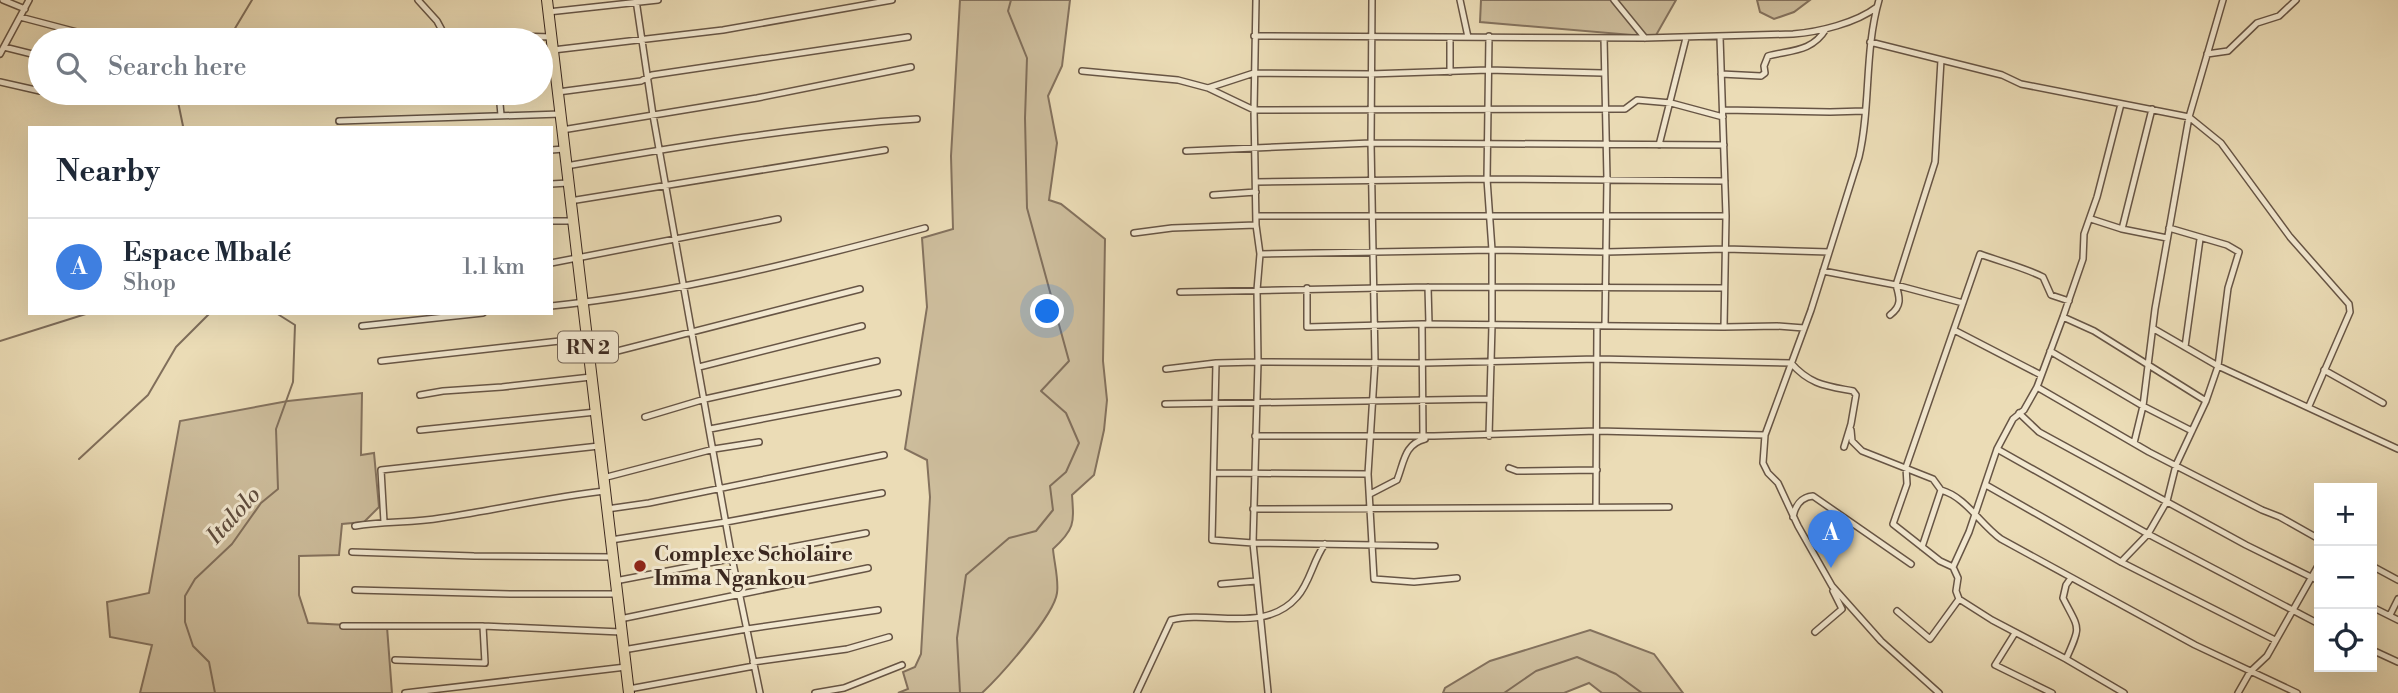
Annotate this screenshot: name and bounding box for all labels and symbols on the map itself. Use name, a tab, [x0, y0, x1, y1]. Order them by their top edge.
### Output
your location	[1030, 294, 1064, 328]
road number: RN 2	[558, 332, 618, 362]
water label: Italolo	[200, 481, 267, 551]
pin: A	[1808, 510, 1854, 568]
place label: Complexe Scholaire Imma Ngankou	[654, 542, 853, 592]
marker: Complexe Scholaire Imma Ngankou	[632, 558, 648, 574]

